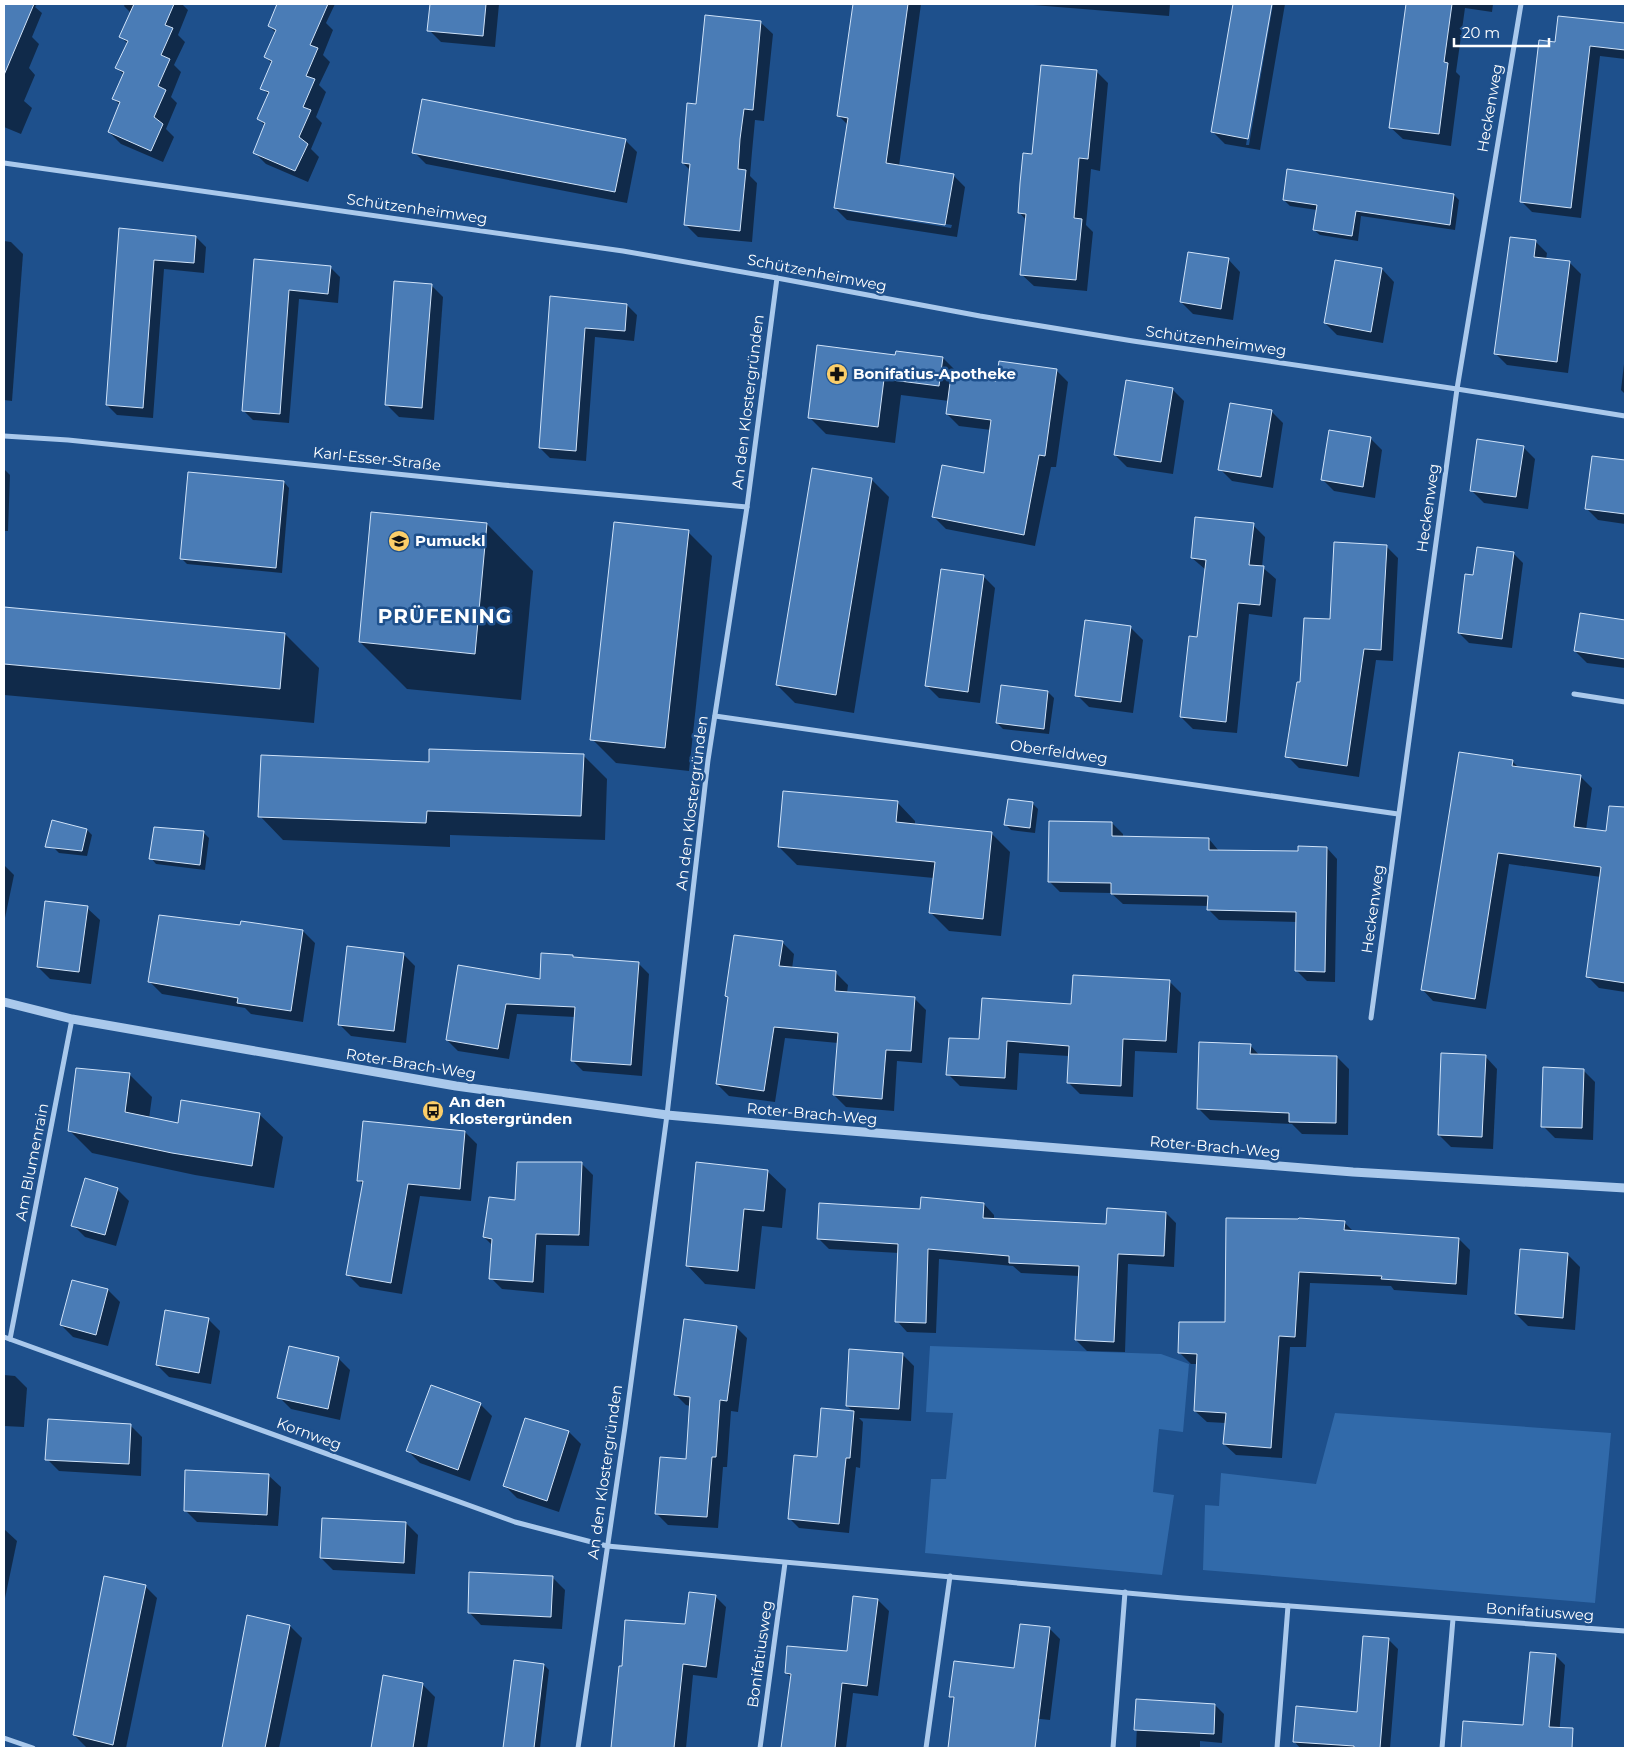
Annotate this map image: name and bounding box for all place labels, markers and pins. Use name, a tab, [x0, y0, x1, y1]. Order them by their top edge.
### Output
pharmacy icon: Bonifatius-Apotheke	[825, 362, 849, 386]
place label: Bonifatius-Apotheke	[853, 364, 1016, 383]
school or university icon: Pumuckl	[387, 529, 411, 553]
place label: Pumuckl	[415, 531, 485, 550]
place label: An den Klostergründen	[448, 1092, 572, 1128]
bus stop icon: An den Klostergründen	[421, 1099, 445, 1123]

